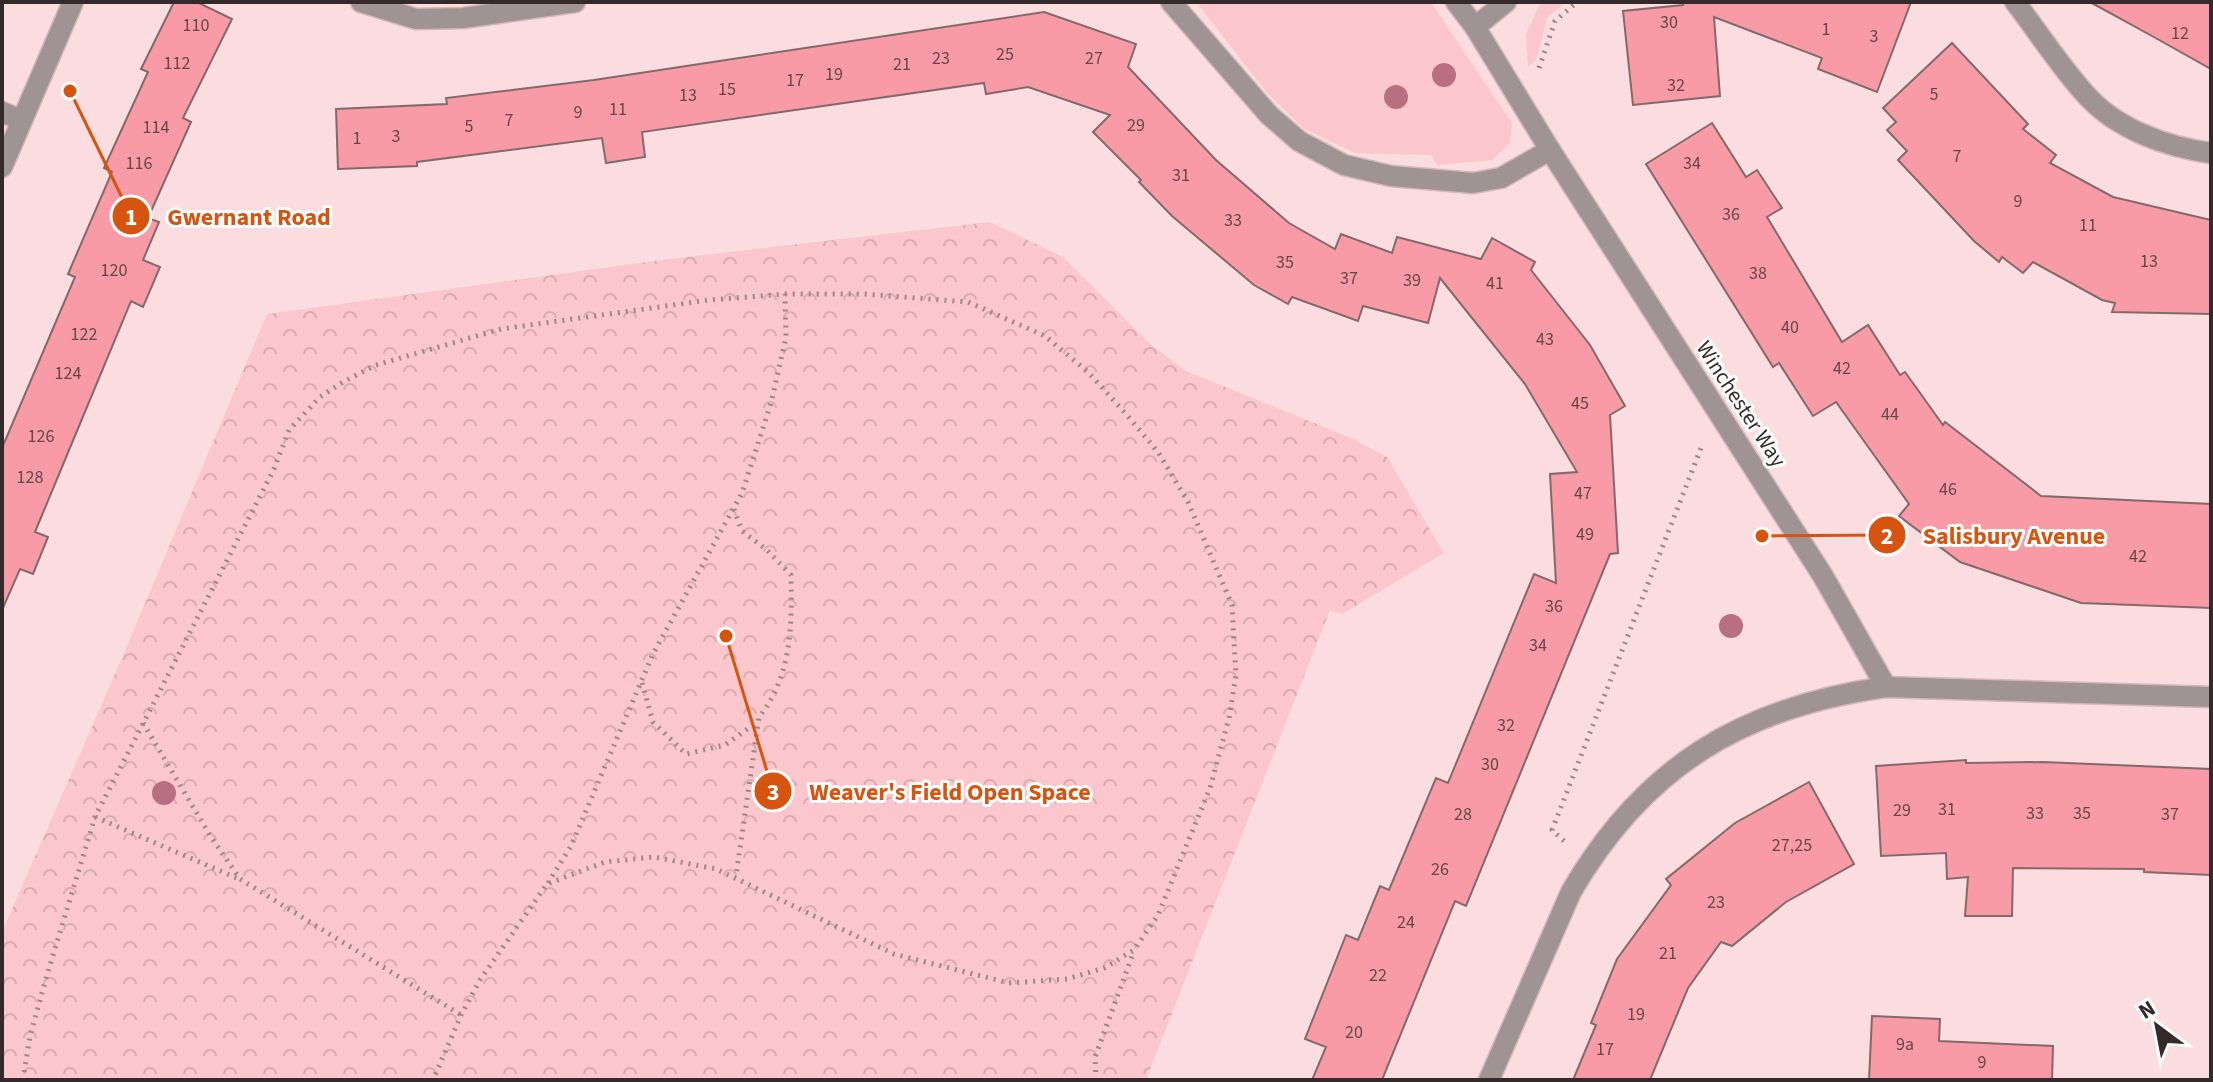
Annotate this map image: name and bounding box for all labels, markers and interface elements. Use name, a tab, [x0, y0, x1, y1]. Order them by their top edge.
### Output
house number: 30	[1660, 10, 1678, 35]
house number: 110	[183, 13, 209, 38]
house number: 1	[1822, 17, 1830, 42]
house number: 12	[2171, 21, 2189, 46]
house number: 3	[1870, 24, 1879, 49]
house number: 25	[996, 42, 1014, 67]
house number: 23	[932, 46, 950, 71]
house number: 27	[1085, 46, 1103, 71]
house number: 112	[164, 51, 190, 76]
house number: 21	[893, 52, 911, 77]
house number: 19	[825, 62, 843, 87]
house number: 17	[786, 68, 804, 93]
house number: 32	[1667, 73, 1685, 98]
house number: 15	[718, 77, 736, 102]
house number: 5	[1930, 82, 1939, 107]
house number: 13	[679, 83, 697, 108]
house number: 11	[609, 97, 627, 122]
house number: 9	[574, 100, 583, 125]
house number: 7	[505, 108, 514, 133]
house number: 29	[1127, 113, 1145, 138]
house number: 5	[465, 114, 474, 139]
house number: 114	[143, 115, 169, 140]
house number: 3	[392, 124, 401, 149]
house number: 1	[353, 126, 361, 151]
house number: 7	[1953, 144, 1962, 169]
house number: 116	[126, 151, 152, 176]
house number: 34	[1683, 151, 1701, 176]
house number: 31	[1172, 163, 1190, 188]
house number: 9	[2014, 189, 2023, 214]
callout: Gwernant Road	[111, 192, 347, 240]
text: 1	[125, 200, 137, 235]
text: Gwernant Road	[167, 200, 331, 235]
house number: 36	[1722, 202, 1740, 227]
house number: 33	[1224, 208, 1242, 233]
house number: 11	[2079, 213, 2097, 238]
house number: 13	[2140, 249, 2158, 274]
house number: 35	[1276, 250, 1294, 275]
house number: 120	[101, 258, 127, 283]
house number: 38	[1749, 261, 1767, 286]
house number: 37	[1340, 266, 1358, 291]
house number: 39	[1403, 268, 1421, 293]
house number: 41	[1486, 271, 1504, 296]
house number: 40	[1781, 315, 1799, 340]
house number: 122	[71, 322, 97, 347]
house number: 43	[1536, 327, 1554, 352]
street label: Winchester Way	[1688, 335, 1794, 474]
house number: 42	[1833, 356, 1851, 381]
house number: 124	[55, 361, 81, 386]
house number: 45	[1571, 391, 1589, 416]
house number: 44	[1881, 402, 1899, 427]
house number: 126	[28, 424, 54, 449]
house number: 128	[17, 465, 43, 490]
house number: 46	[1939, 477, 1957, 502]
house number: 47	[1574, 481, 1592, 506]
callout: Salisbury Avenue	[1867, 511, 2121, 559]
text: 2	[1881, 519, 1893, 554]
text: Salisbury Avenue	[1923, 519, 2105, 554]
house number: 49	[1576, 522, 1594, 547]
house number: 42	[2129, 544, 2147, 569]
house number: 36	[1545, 594, 1563, 619]
house number: 34	[1529, 633, 1547, 658]
house number: 32	[1497, 713, 1515, 738]
house number: 30	[1481, 752, 1499, 777]
callout: Weaver's Field Open Space	[753, 767, 1107, 815]
text: 3	[767, 775, 779, 810]
text: Weaver's Field Open Space	[809, 775, 1091, 810]
house number: 31	[1938, 797, 1956, 822]
house number: 29	[1893, 798, 1911, 823]
house number: 33	[2026, 801, 2044, 826]
house number: 35	[2073, 801, 2091, 826]
house number: 28	[1454, 802, 1472, 827]
house number: 37	[2161, 802, 2179, 827]
house number: 27,25	[1772, 833, 1812, 858]
house number: 26	[1431, 857, 1449, 882]
house number: 23	[1707, 890, 1725, 915]
house number: 24	[1397, 910, 1415, 935]
house number: 21	[1659, 941, 1677, 966]
house number: 22	[1369, 963, 1387, 988]
north arrow	[2117, 986, 2197, 1066]
text: N	[2132, 992, 2162, 1027]
house number: 19	[1627, 1002, 1645, 1027]
house number: 20	[1345, 1020, 1363, 1045]
house number: 9a	[1896, 1032, 1914, 1057]
house number: 17	[1596, 1037, 1614, 1062]
house number: 9	[1978, 1050, 1987, 1075]

